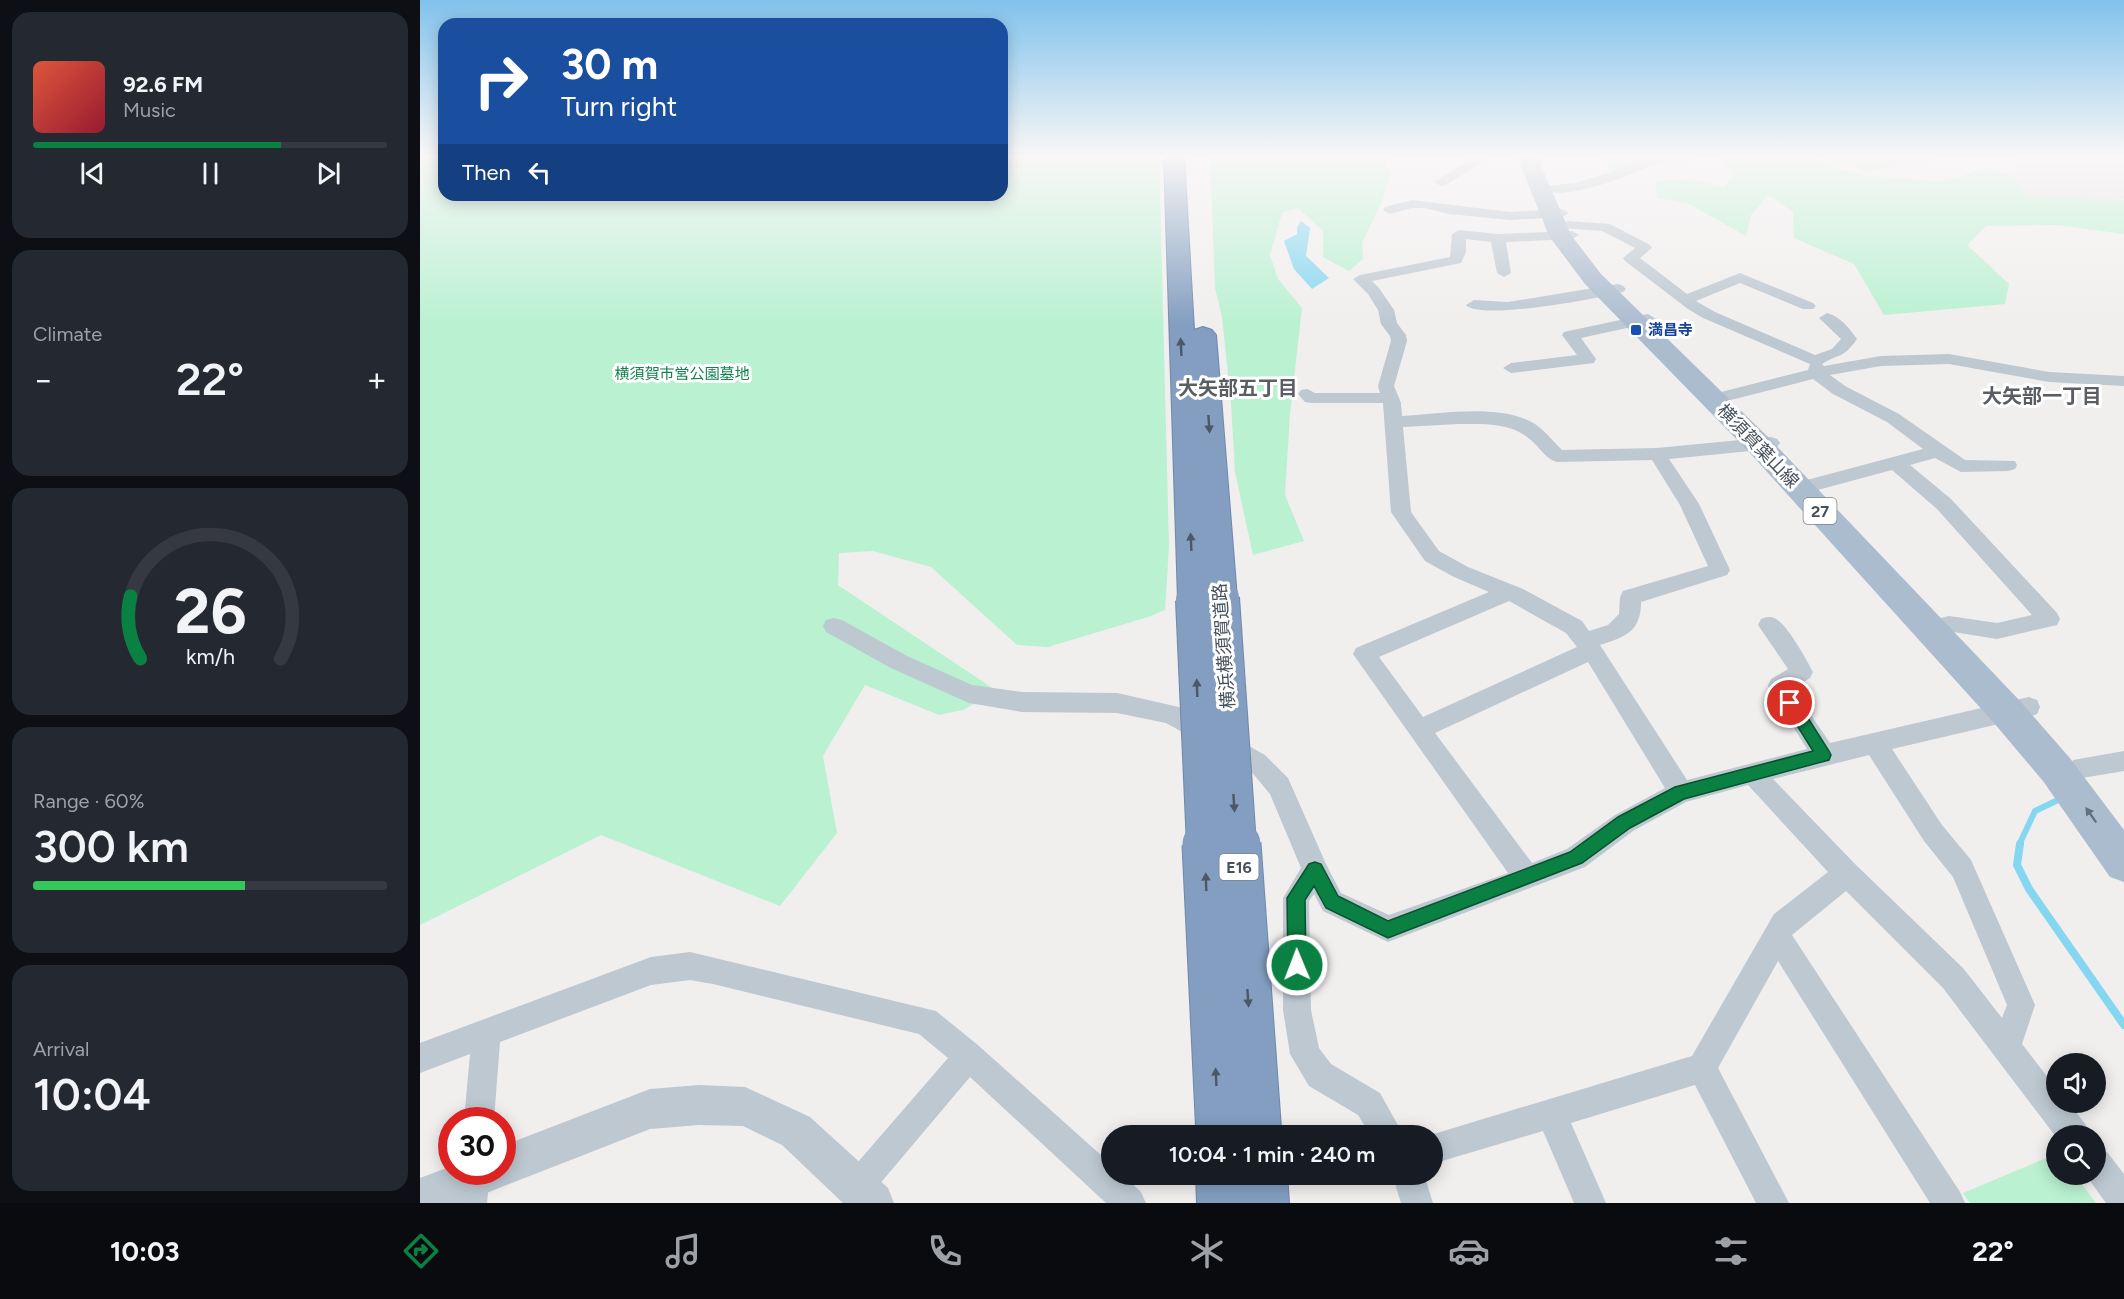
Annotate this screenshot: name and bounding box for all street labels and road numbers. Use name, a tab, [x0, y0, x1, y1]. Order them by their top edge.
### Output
street label: 横須賀葉山線	[1713, 400, 1803, 492]
road number: 27	[1804, 498, 1836, 524]
street label: 横浜横須賀道路	[1209, 582, 1239, 710]
road number: E16	[1220, 854, 1258, 880]

